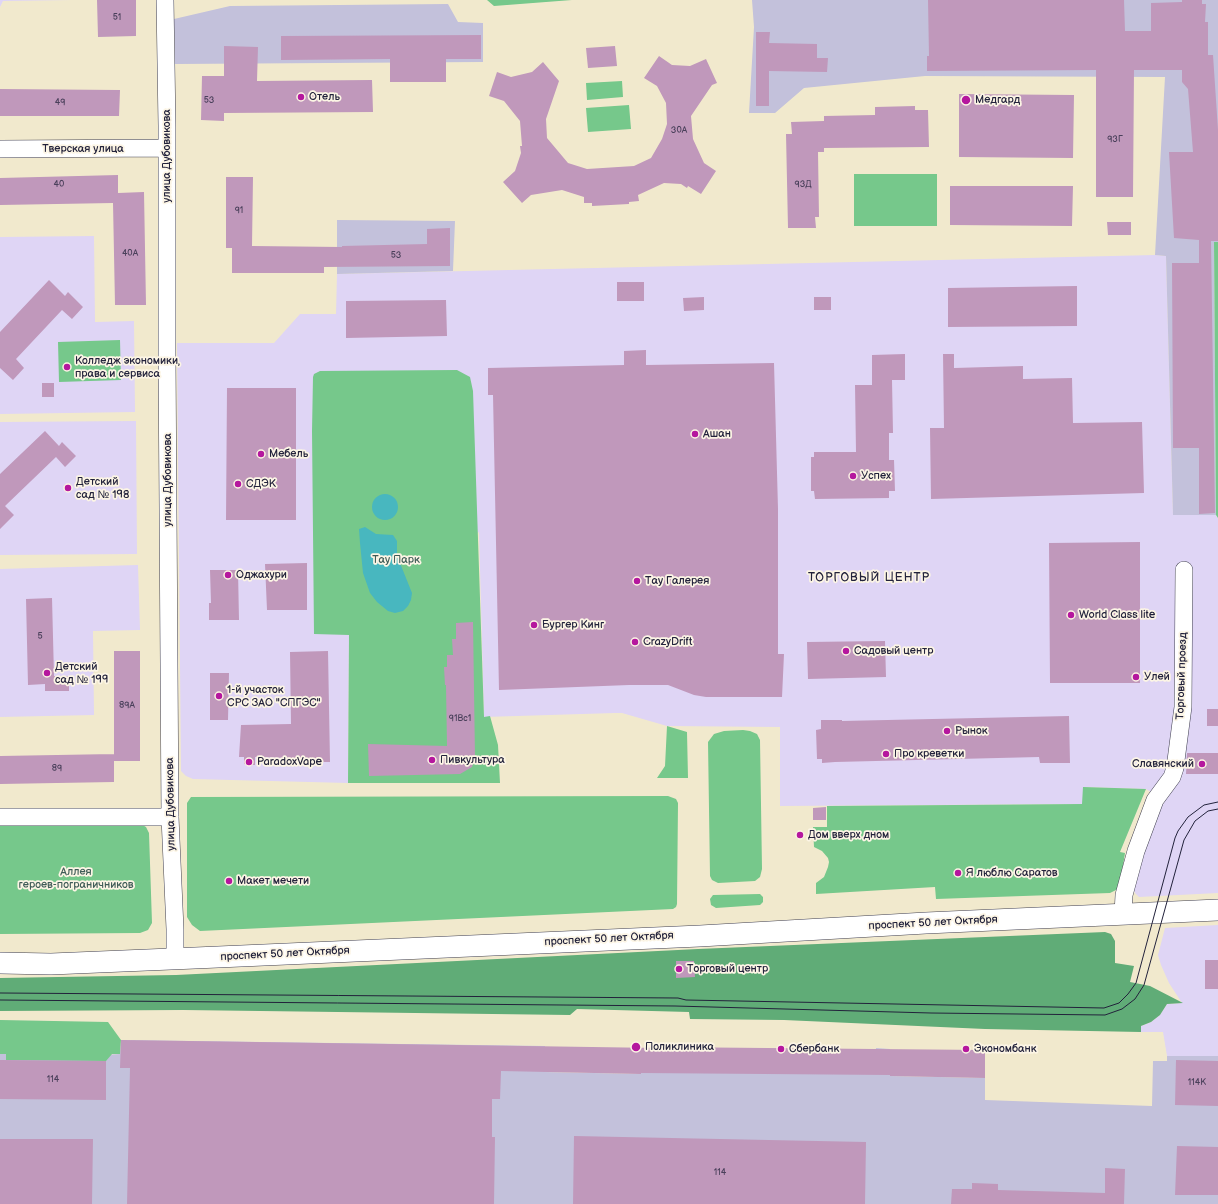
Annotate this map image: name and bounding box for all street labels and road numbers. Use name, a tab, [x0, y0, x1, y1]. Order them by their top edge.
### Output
street label: улица Дубовикова	[160, 109, 174, 203]
street label: Тверская улица	[42, 142, 124, 156]
street label: улица Дубовикова	[161, 433, 175, 527]
street label: Торговый проезд	[1174, 632, 1190, 720]
street label: улица Дубовикова	[164, 757, 178, 851]
street label: проспект 50 лет Октября	[868, 913, 998, 933]
street label: проспект 50 лет Октября	[544, 929, 674, 949]
street label: проспект 50 лет Октября	[220, 944, 350, 964]

